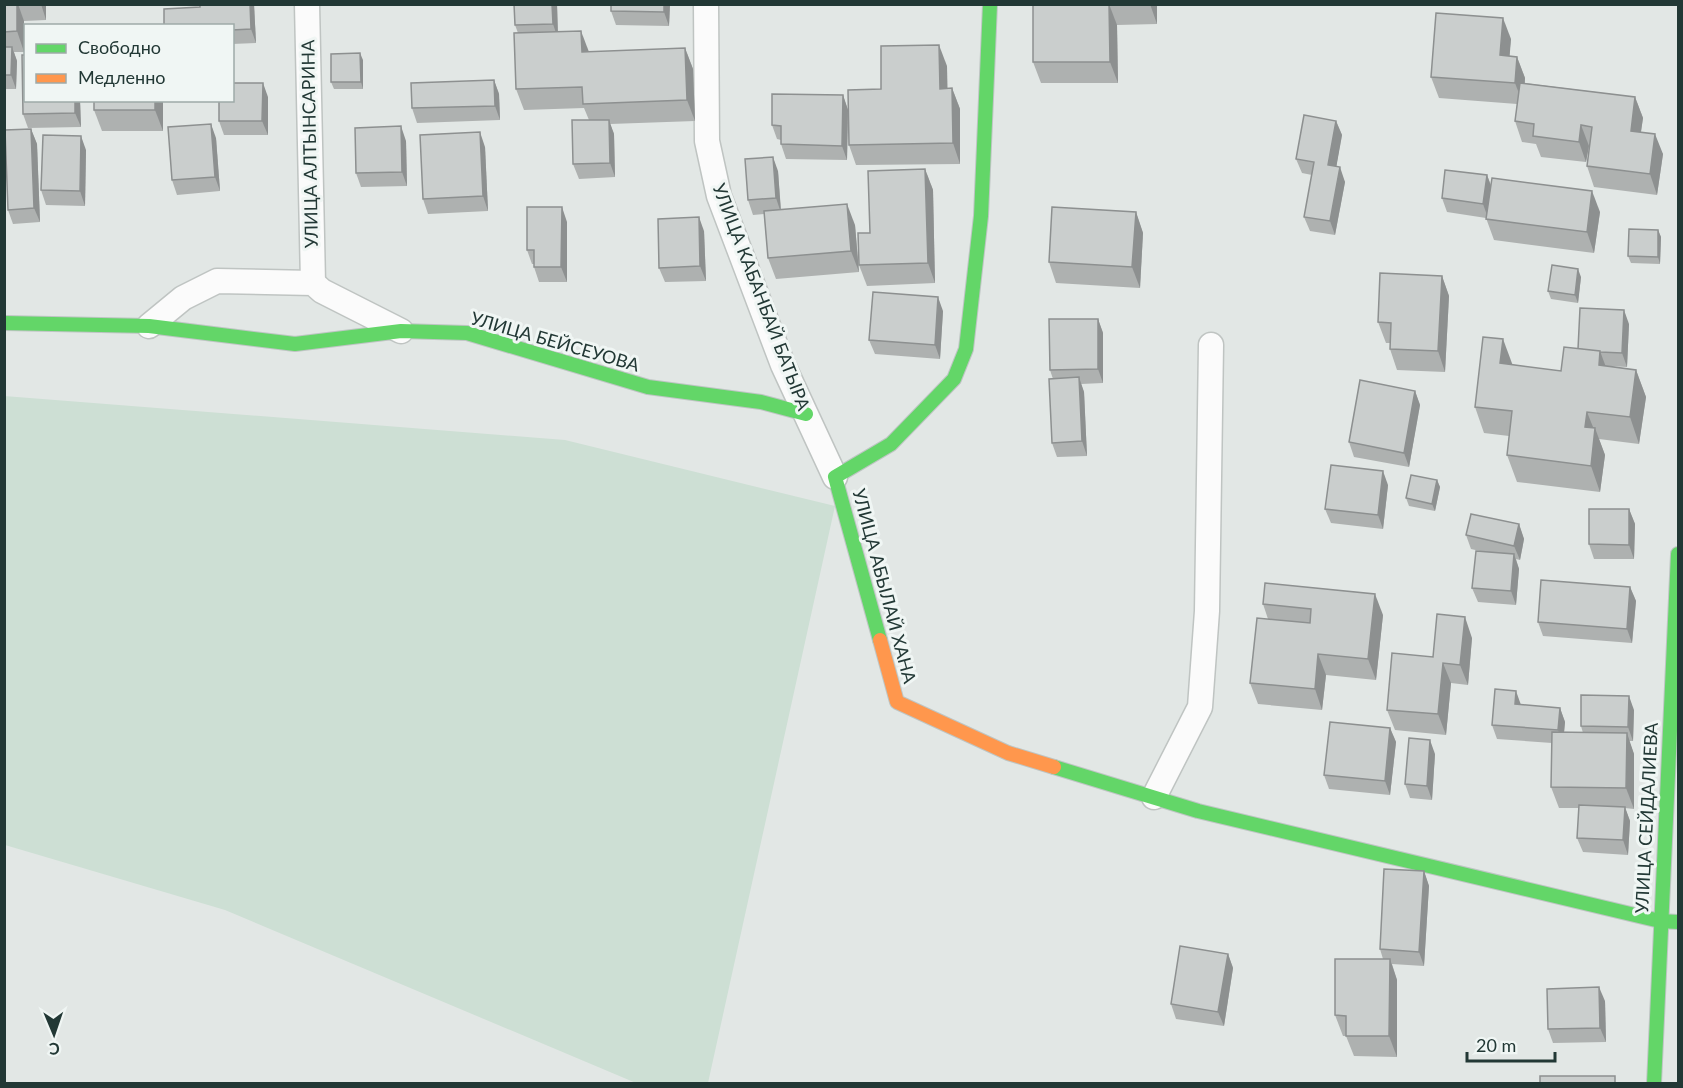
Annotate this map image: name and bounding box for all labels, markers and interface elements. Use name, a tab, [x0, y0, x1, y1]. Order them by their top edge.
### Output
legend	[24, 24, 234, 102]
text: Свободно	[78, 36, 161, 58]
street label: УЛИЦА АЛТЫНСАРИНА	[296, 39, 322, 248]
text: Медленно	[78, 66, 166, 88]
street label: УЛИЦА КАБАНБАЙ БАТЫРА	[708, 180, 816, 414]
street label: УЛИЦА БЕЙСЕУОВА	[468, 306, 643, 376]
street label: УЛИЦА АБЫЛАЙ ХАНА	[848, 486, 922, 686]
street label: УЛИЦА СЕЙДАЛИЕВА	[1630, 721, 1662, 914]
north arrow	[24, 1004, 84, 1064]
scale bar	[1467, 1025, 1556, 1063]
text: 20 m	[1476, 1034, 1516, 1056]
text: С	[49, 1040, 60, 1059]

